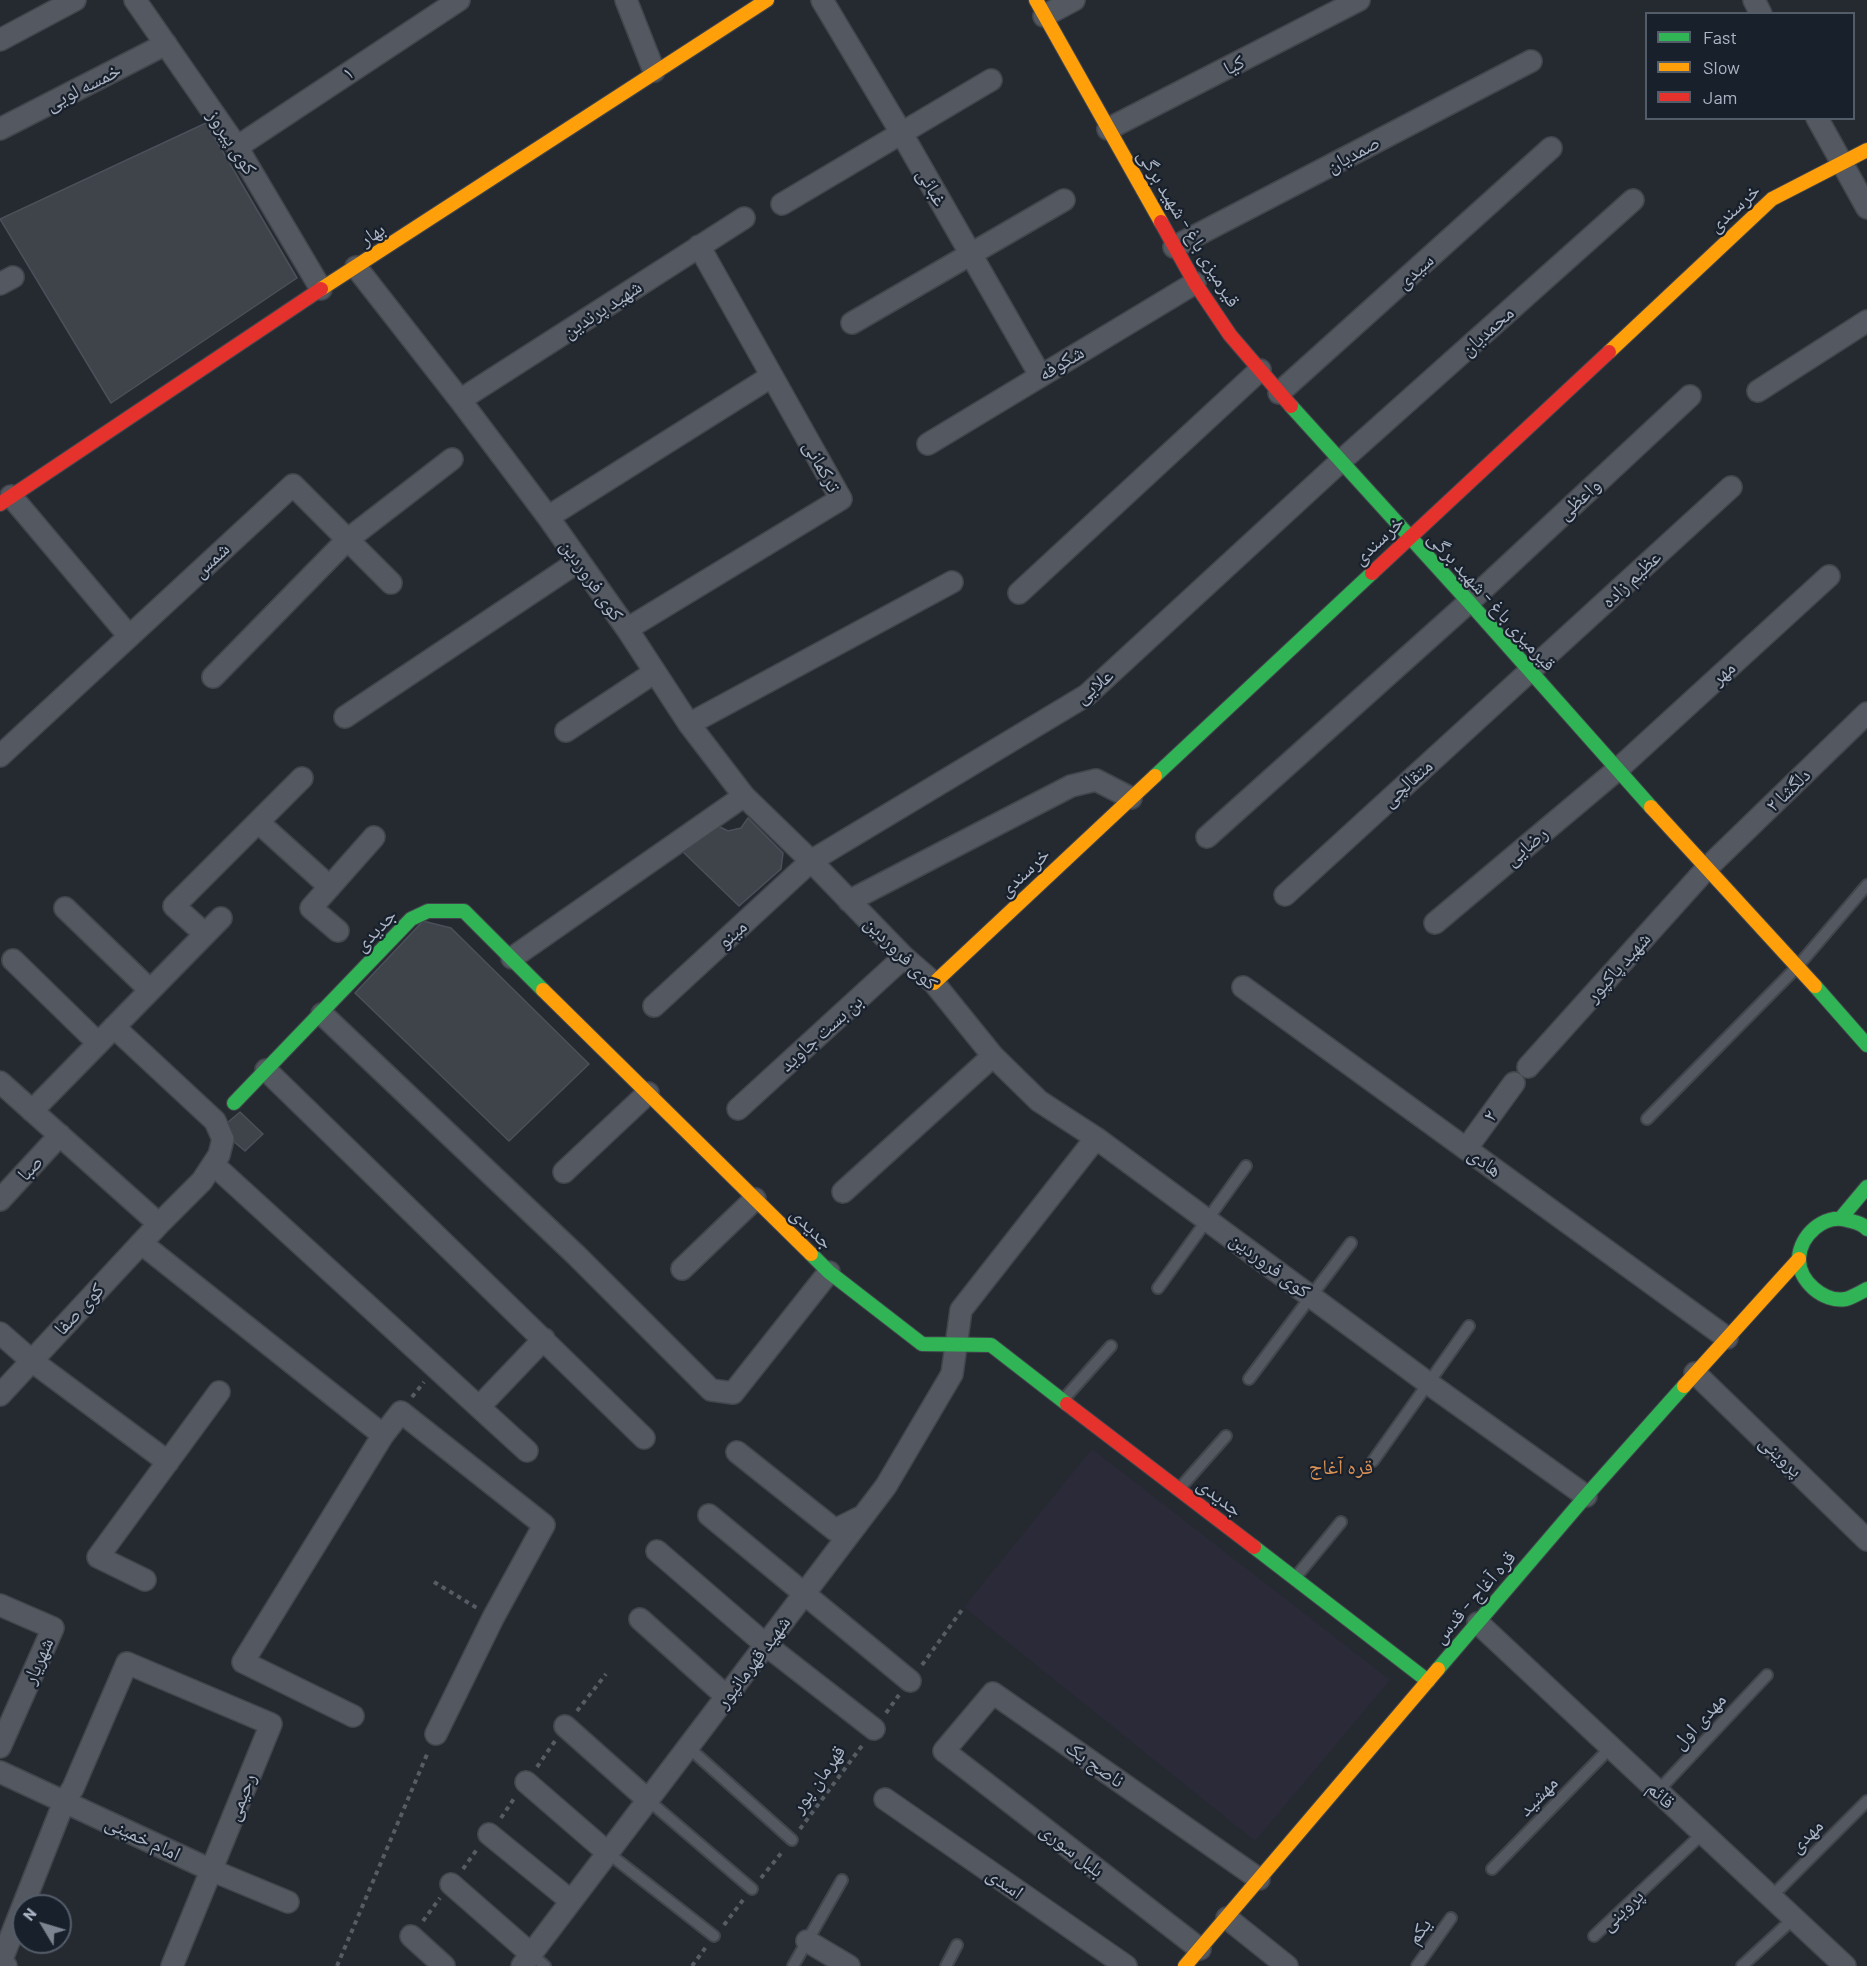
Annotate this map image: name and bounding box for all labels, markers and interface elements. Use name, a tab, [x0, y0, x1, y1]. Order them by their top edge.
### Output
legend	[1645, 12, 1855, 120]
text: Fast	[1703, 26, 1737, 48]
street label: کیا	[1219, 50, 1249, 80]
text: Slow	[1703, 56, 1740, 78]
street label: خمسه لویی	[41, 58, 125, 116]
street label: ۱	[338, 61, 358, 85]
text: Jam	[1703, 86, 1737, 108]
street label: کوی پیروز	[202, 105, 262, 179]
street label: صمدیان	[1322, 130, 1384, 178]
street label: قیرمیزی باغ - شهید برگی	[1132, 145, 1246, 311]
street label: غبائی	[912, 164, 952, 210]
street label: خرسندی	[1703, 178, 1765, 238]
street label: بهار	[355, 217, 389, 251]
street label: سیدی	[1391, 248, 1439, 294]
street label: شهید پرندین	[558, 274, 646, 344]
street label: محمدیان	[1455, 301, 1519, 361]
street label: شکوفه	[1034, 340, 1088, 386]
street label: ترکمانی	[798, 436, 846, 496]
street label: واعظی	[1552, 473, 1606, 525]
street label: خرسندی	[1347, 510, 1409, 570]
street label: قیرمیزی باغ - شهید برگی	[1423, 526, 1561, 676]
street label: کوی فروردین	[555, 534, 629, 626]
street label: شمس	[188, 537, 234, 583]
street label: عظیم زاده	[1596, 545, 1666, 613]
street label: مهر	[1706, 656, 1740, 690]
street label: علایی	[1070, 663, 1118, 709]
street label: متقالچی	[1377, 754, 1437, 812]
street label: دلگشا ۲	[1761, 763, 1815, 817]
street label: رضایی	[1499, 821, 1553, 871]
street label: خرسندی	[993, 842, 1055, 902]
street label: جدیدی	[349, 903, 401, 957]
street label: کوی فروردین	[859, 911, 943, 995]
street label: مینو	[712, 915, 752, 953]
street label: شهید پاکپور	[1580, 927, 1656, 1007]
street label: بن بست جاوید	[774, 989, 868, 1077]
street label: ۲	[1478, 1105, 1502, 1127]
street label: هادی	[1463, 1142, 1507, 1182]
street label: صبا	[12, 1150, 48, 1186]
street label: جدیدی	[786, 1202, 838, 1254]
street label: کوی فروردین	[1225, 1227, 1315, 1303]
street label: کوی صفا	[49, 1278, 109, 1340]
street label: پروینی	[1754, 1430, 1808, 1482]
district label: قره آغاج	[1309, 1454, 1373, 1480]
street label: جدیدی	[1193, 1472, 1247, 1522]
street label: قره آغاج - قدس	[1427, 1546, 1521, 1648]
street label: شهید قهرمانپور	[710, 1611, 796, 1713]
street label: شهریار	[17, 1634, 59, 1688]
street label: مهدی اول	[1667, 1688, 1731, 1754]
street label: ناصح یک	[1061, 1735, 1129, 1793]
street label: قهرمان پور	[785, 1740, 851, 1818]
street label: رحیمی	[221, 1769, 261, 1825]
street label: مهشید	[1513, 1771, 1563, 1821]
street label: قائم	[1642, 1776, 1680, 1814]
street label: امام خمینی	[101, 1810, 185, 1866]
street label: مهدی	[1784, 1814, 1828, 1858]
street label: بلبل سوری	[1035, 1818, 1109, 1882]
street label: اسدی	[982, 1862, 1028, 1904]
street label: پروینی	[1595, 1884, 1649, 1936]
north arrow	[12, 1894, 72, 1954]
text: N	[18, 1904, 40, 1924]
street label: یکم	[1401, 1913, 1437, 1949]

